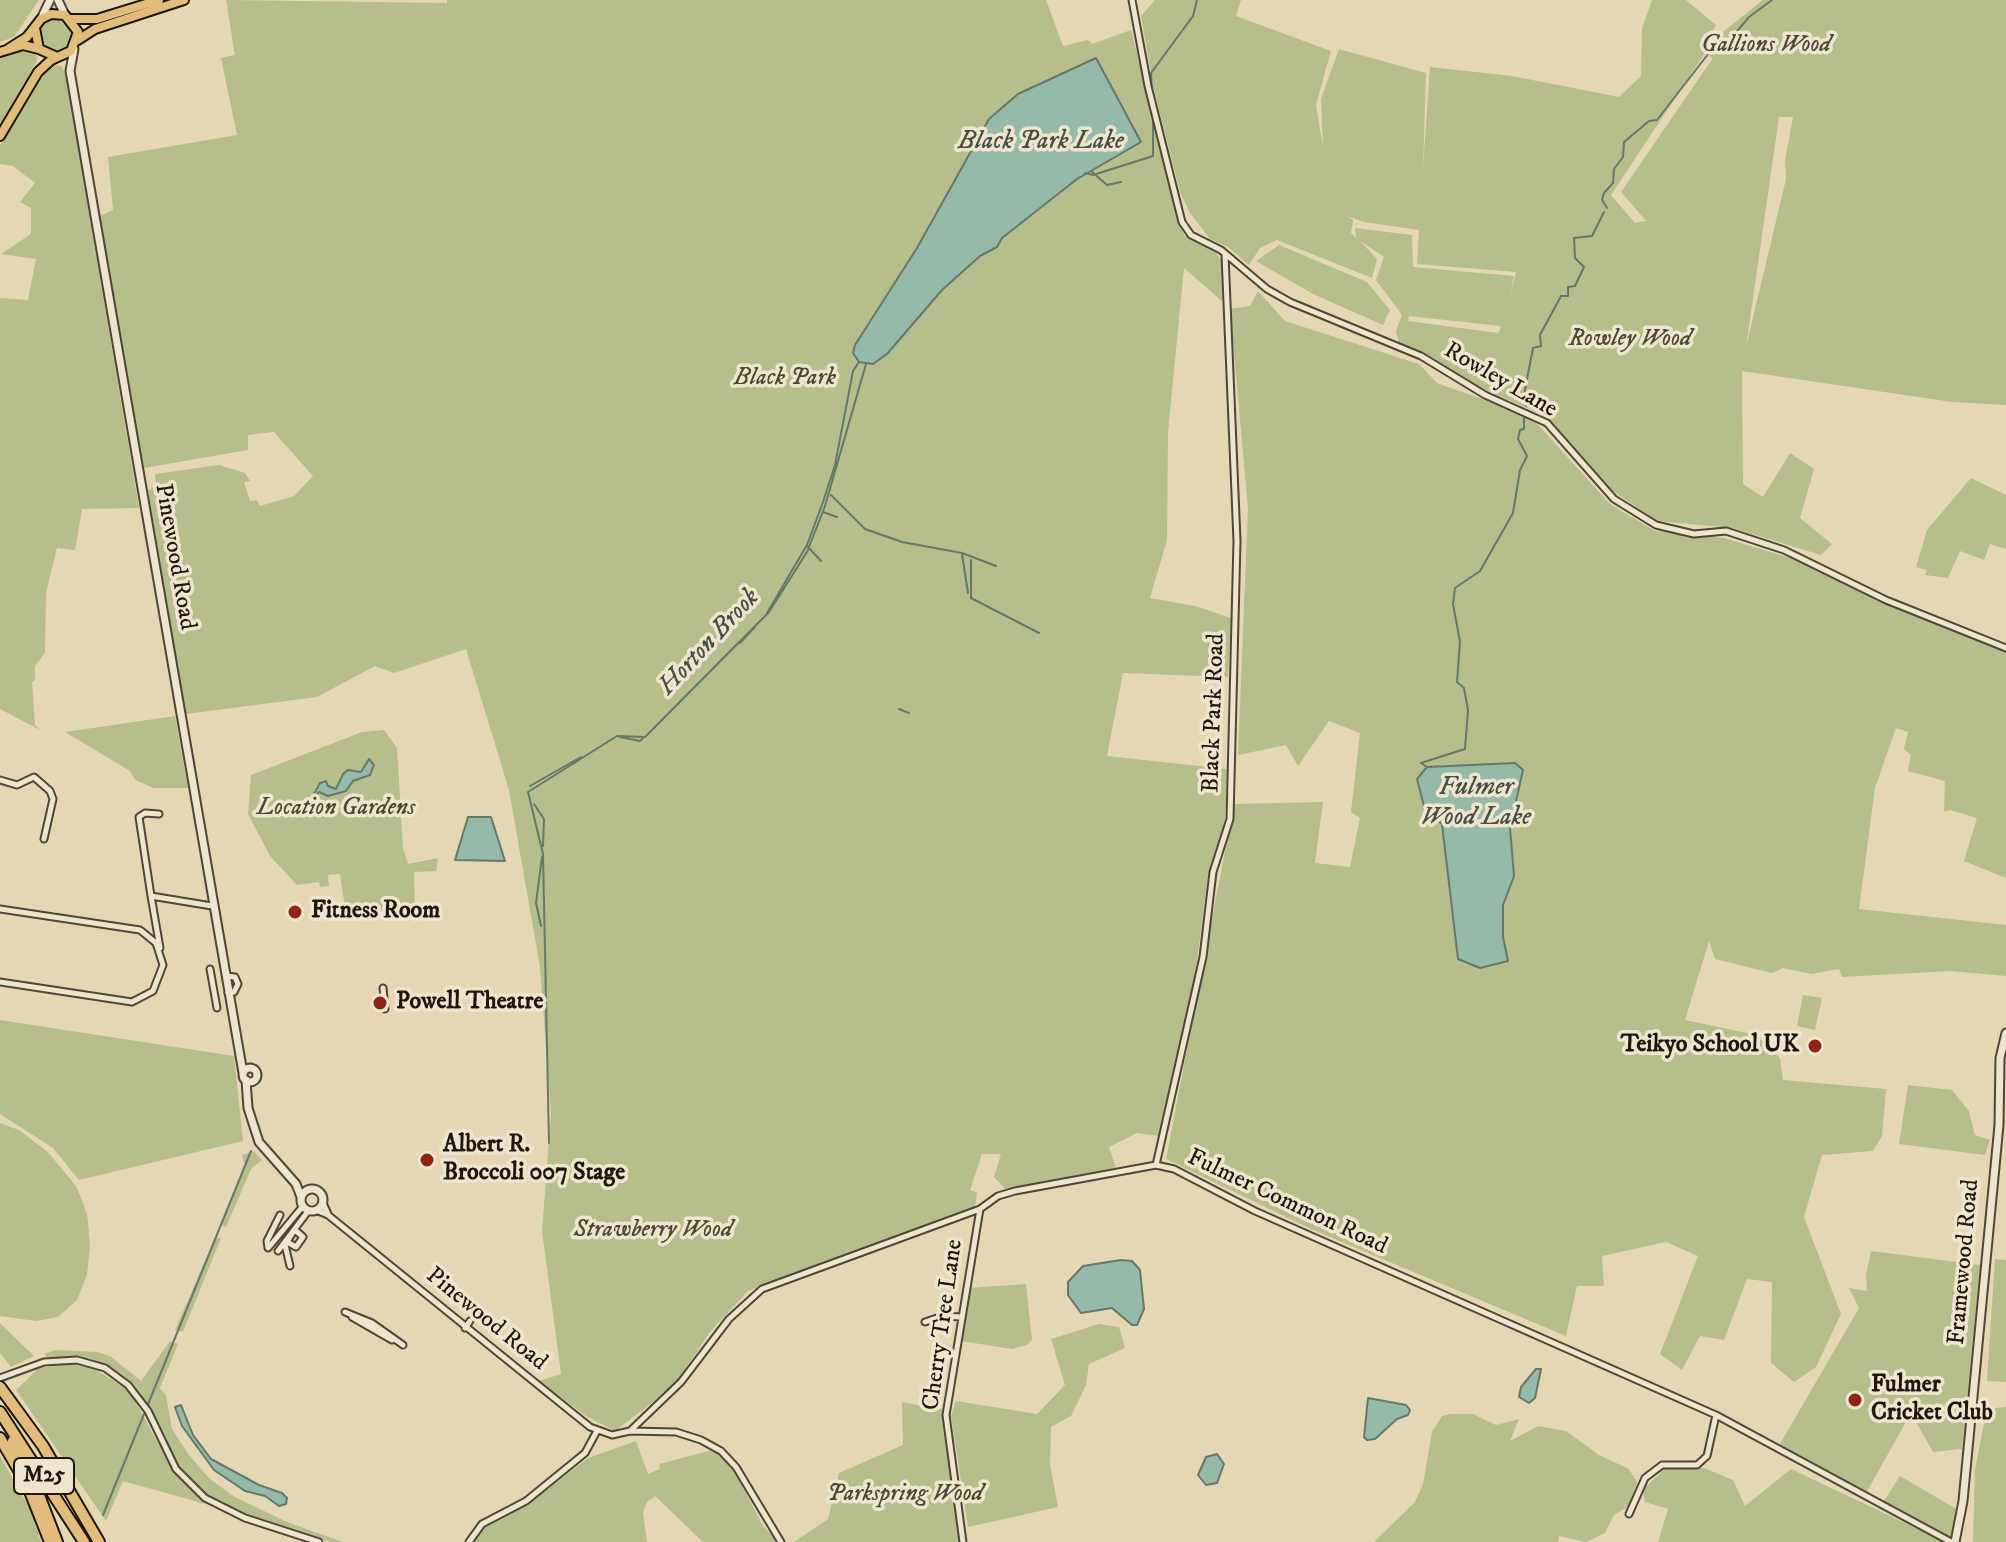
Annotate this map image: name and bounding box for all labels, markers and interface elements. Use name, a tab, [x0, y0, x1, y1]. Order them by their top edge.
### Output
park label: Gallions Wood	[1701, 32, 1831, 60]
water label: Black Park Lake	[958, 127, 1124, 159]
park label: Rowley Wood	[1569, 326, 1691, 354]
street label: Rowley Lane	[1438, 337, 1562, 425]
park label: Black Park	[734, 365, 836, 393]
street label: Pinewood Road	[147, 482, 201, 632]
water label: Horton Brook	[653, 583, 767, 703]
street label: Black Park Road	[1198, 633, 1232, 793]
water label: Fulmer Wood Lake	[1421, 773, 1531, 834]
park label: Location Gardens	[257, 795, 415, 823]
place label: Fitness Room	[311, 898, 440, 926]
marker: Fitness Room	[286, 903, 304, 921]
place label: Powell Theatre	[396, 989, 543, 1017]
marker: Powell Theatre	[371, 994, 389, 1012]
place label: Teikyo School UK	[1621, 1032, 1799, 1060]
marker: Teikyo School UK	[1806, 1037, 1824, 1055]
place label: Albert R. Broccoli 007 Stage	[443, 1132, 625, 1188]
street label: Fulmer Common Road	[1182, 1144, 1392, 1262]
marker: Albert R. Broccoli 007 Stage	[418, 1151, 436, 1169]
street label: Framewood Road	[1943, 1178, 1987, 1346]
park label: Strawberry Wood	[574, 1217, 732, 1245]
street label: Cherry Tree Lane	[918, 1238, 970, 1412]
street label: Pinewood Road	[419, 1262, 553, 1378]
place label: Fulmer Cricket Club	[1871, 1372, 1993, 1428]
marker: Fulmer Cricket Club	[1846, 1391, 1864, 1409]
road number: M25	[14, 1458, 74, 1494]
park label: Parkspring Wood	[827, 1481, 983, 1509]

